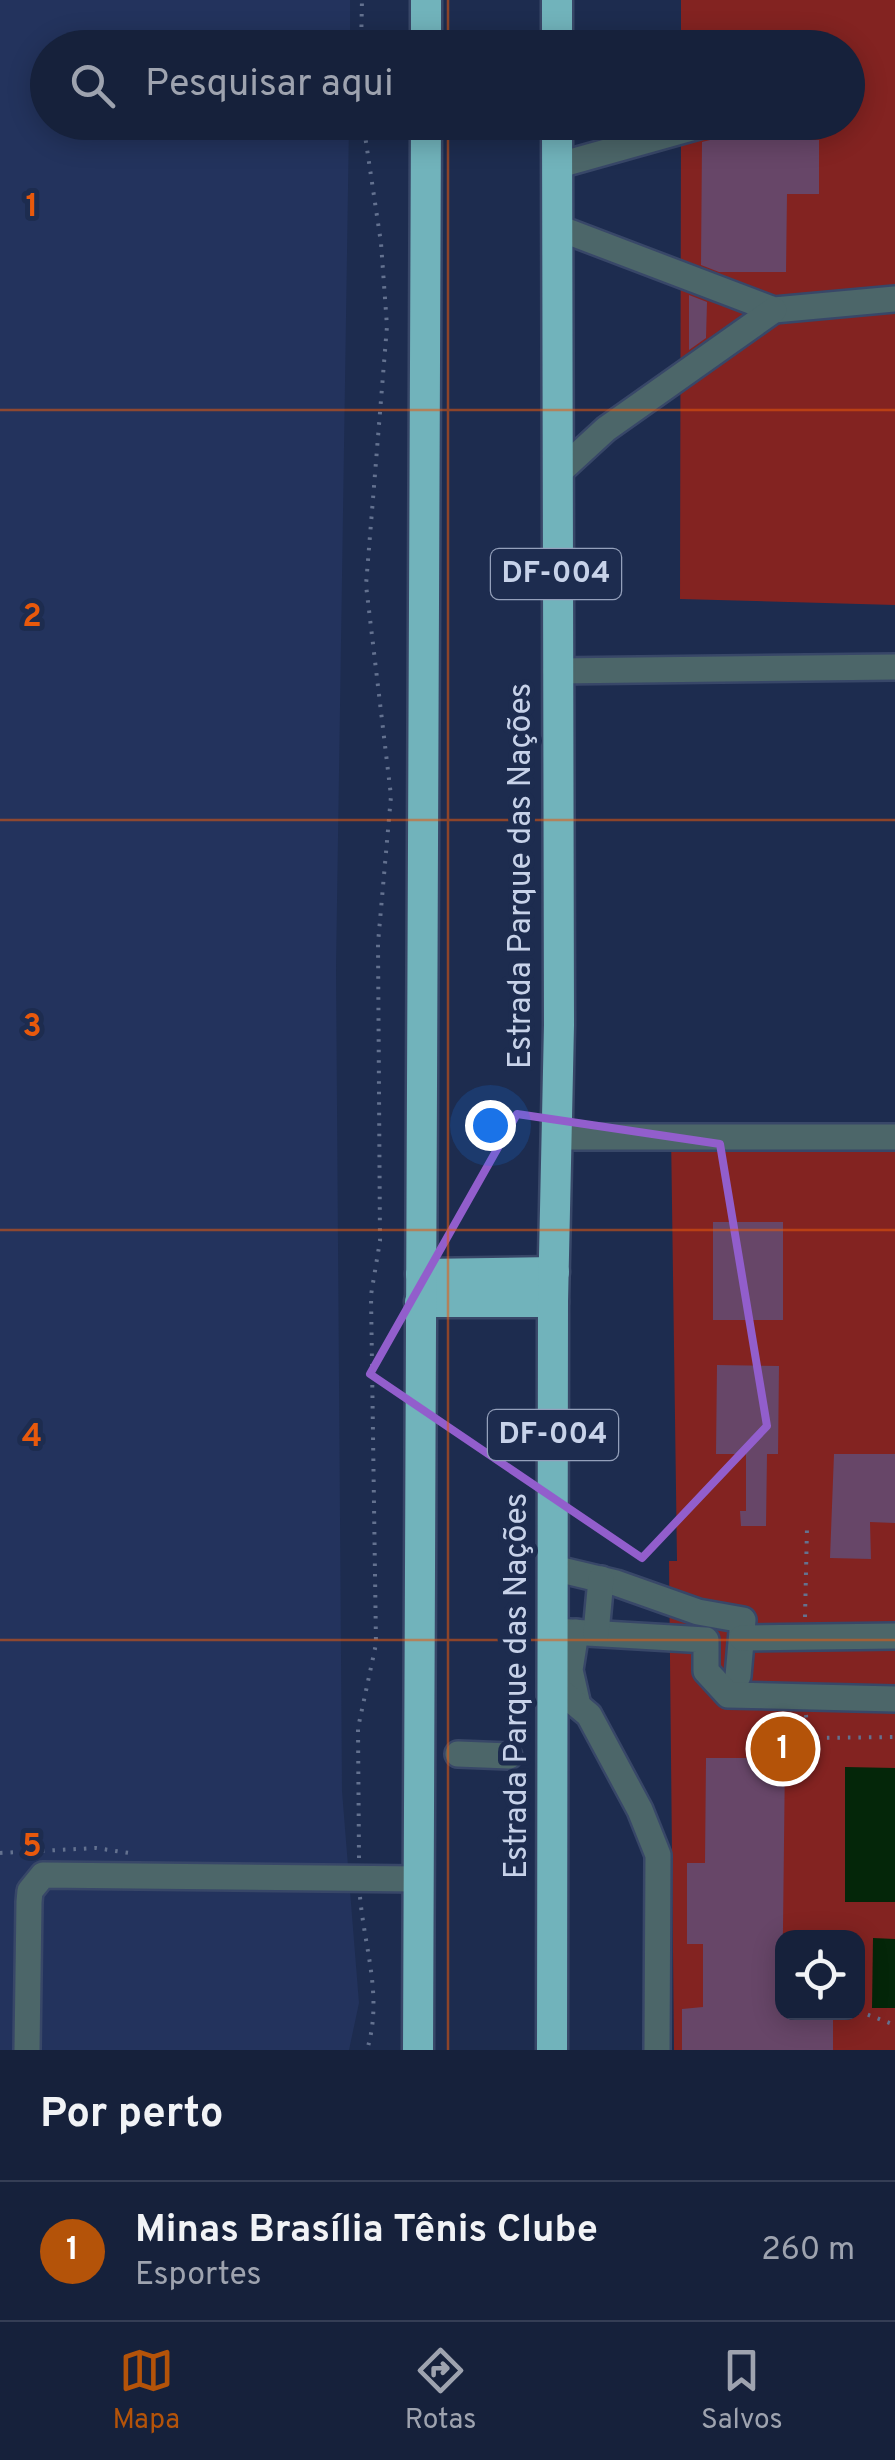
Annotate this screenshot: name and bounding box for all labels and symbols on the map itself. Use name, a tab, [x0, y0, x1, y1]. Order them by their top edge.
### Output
text: 1	[26, 188, 38, 228]
road number: DF-004	[491, 549, 621, 599]
text: 2	[22, 598, 42, 638]
street label: Estrada Parque das Nações	[502, 683, 542, 1069]
text: 3	[22, 1008, 42, 1048]
your location	[465, 1100, 516, 1151]
road number: DF-004	[488, 1410, 618, 1460]
text: 4	[22, 1418, 42, 1458]
street label: Estrada Parque das Nações	[498, 1493, 538, 1879]
pin: 1	[750, 1712, 816, 1786]
text: 5	[22, 1828, 42, 1868]

